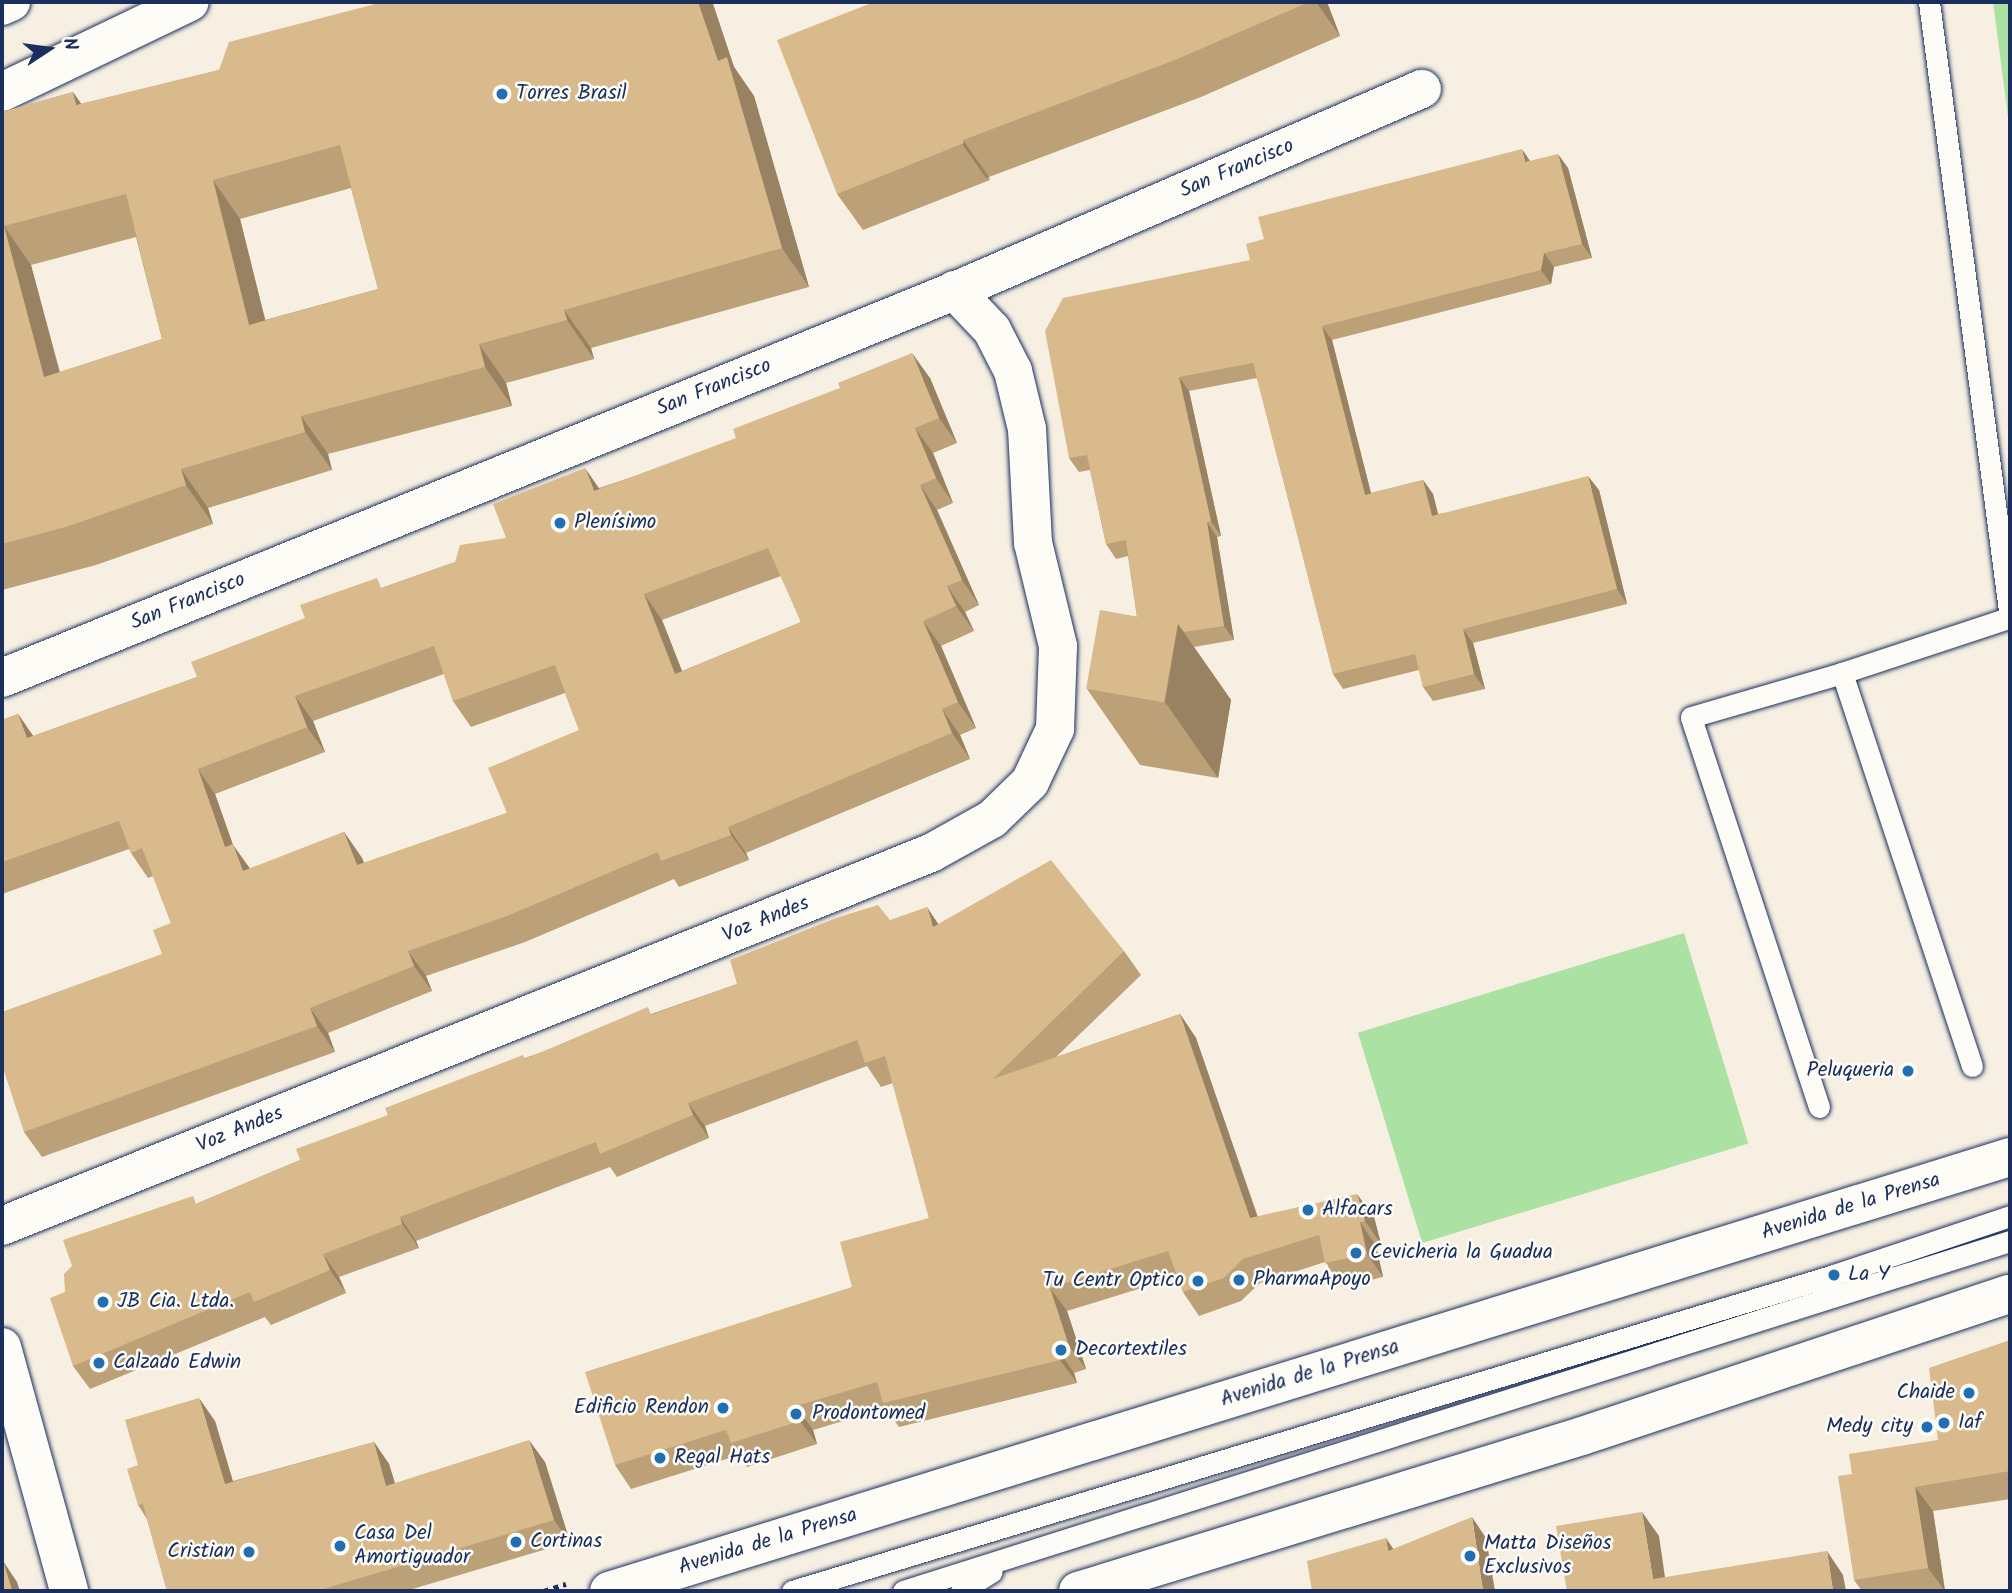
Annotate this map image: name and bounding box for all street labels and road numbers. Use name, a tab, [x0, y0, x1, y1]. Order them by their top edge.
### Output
street label: San Francisco	[1176, 134, 1298, 204]
street label: San Francisco	[653, 354, 775, 422]
street label: San Francisco	[127, 568, 249, 636]
street label: Voz Andes	[719, 891, 813, 949]
street label: Voz Andes	[193, 1101, 287, 1159]
street label: Avenida de la Prensa	[1759, 1168, 1943, 1246]
street label: Avenida de la Prensa	[1218, 1335, 1402, 1413]
street label: Avenida de la Prensa	[676, 1503, 860, 1581]

